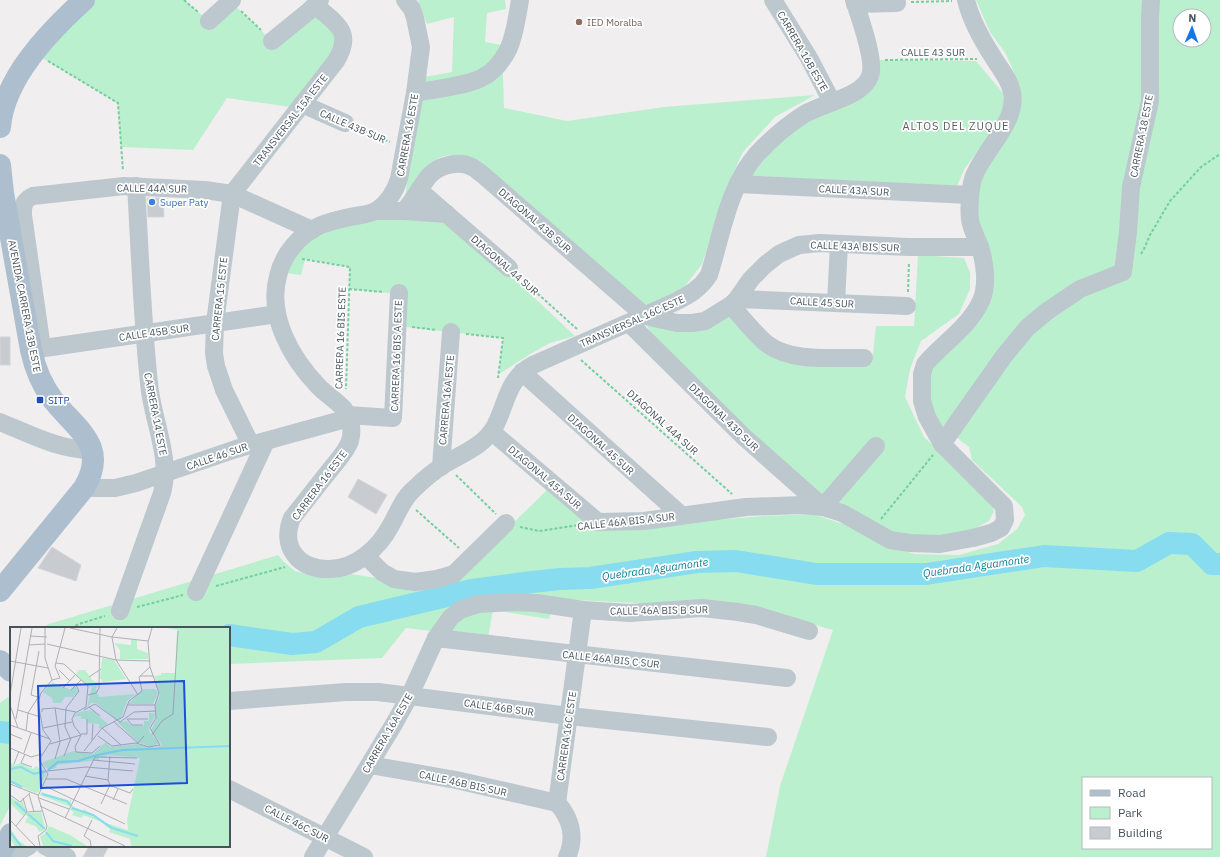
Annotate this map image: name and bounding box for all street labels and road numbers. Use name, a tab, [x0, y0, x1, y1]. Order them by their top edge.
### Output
street label: CARRERA 16B ESTE	[774, 9, 831, 94]
street label: CALLE 43 SUR	[901, 46, 965, 59]
street label: TRANSVERSAL 15A ESTE	[250, 72, 330, 169]
street label: CARRERA 16 ESTE	[394, 93, 421, 178]
street label: CARRERA 18 ESTE	[1127, 94, 1156, 178]
street label: CALLE 43B SUR	[318, 107, 388, 146]
street label: CALLE 44A SUR	[117, 181, 187, 196]
street label: CALLE 43A SUR	[818, 182, 890, 199]
street label: DIAGONAL 43B SUR	[496, 185, 574, 255]
street label: DIAGONAL 44 SUR	[468, 233, 541, 298]
street label: CALLE 43A BIS SUR	[810, 238, 900, 255]
street label: AVENIDA CARRERA 13B ESTE	[5, 239, 44, 374]
street label: CARRERA 15 ESTE	[209, 257, 230, 341]
street label: CARRERA 16 BIS ESTE	[332, 286, 349, 389]
street label: TRANSVERSAL 16C ESTE	[578, 292, 687, 350]
street label: CALLE 45 SUR	[790, 294, 854, 311]
street label: CARRERA 16 BIS A ESTE	[388, 300, 405, 412]
street label: CALLE 45B SUR	[118, 321, 190, 344]
street label: CARRERA 16A ESTE	[436, 354, 457, 446]
street label: CARRERA 14 ESTE	[141, 372, 170, 457]
street label: DIAGONAL 43D SUR	[686, 381, 761, 454]
street label: DIAGONAL 44A SUR	[624, 387, 701, 458]
street label: DIAGONAL 45 SUR	[565, 411, 637, 478]
street label: CALLE 46 SUR	[185, 440, 250, 473]
street label: DIAGONAL 45A SUR	[505, 443, 584, 512]
street label: CARRERA 16 ESTE	[289, 448, 350, 523]
street label: CALLE 46A BIS A SUR	[577, 510, 675, 533]
street label: CALLE 46A BIS B SUR	[610, 603, 708, 618]
street label: CALLE 46A BIS C SUR	[562, 648, 660, 671]
street label: CARRERA 16C ESTE	[554, 690, 579, 782]
street label: CARRERA 16A ESTE	[359, 691, 416, 776]
street label: CALLE 46B SUR	[463, 696, 535, 719]
street label: CALLE 46B BIS SUR	[418, 768, 508, 799]
street label: CALLE 46C SUR	[262, 802, 331, 845]

